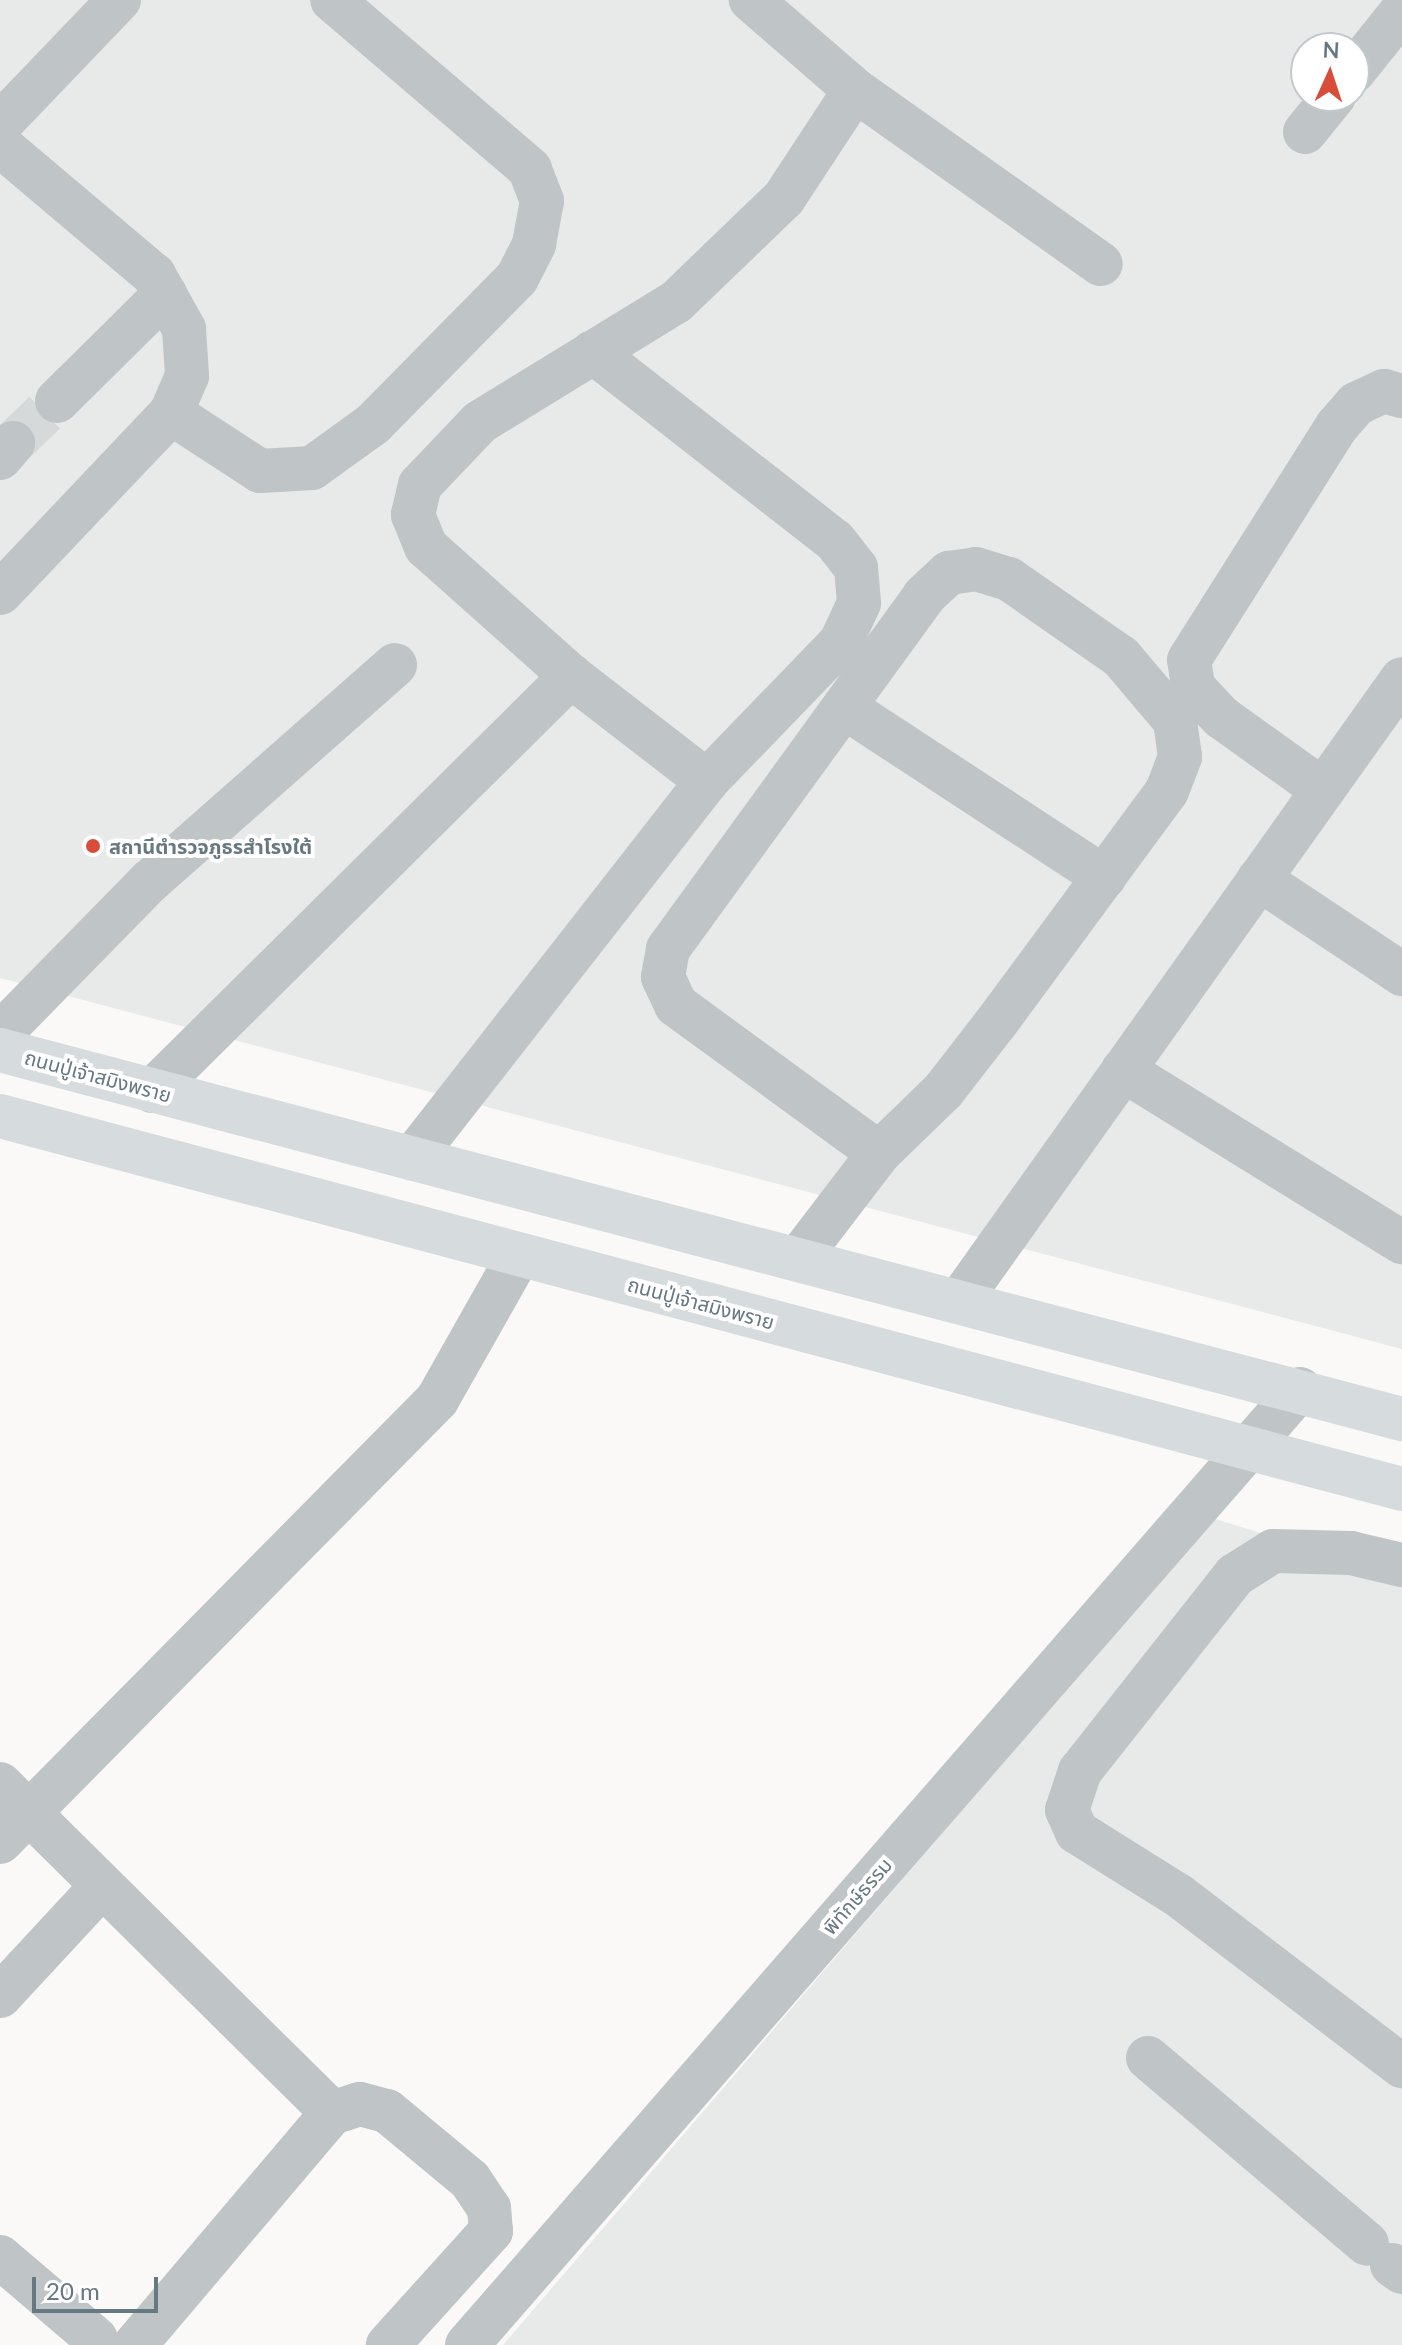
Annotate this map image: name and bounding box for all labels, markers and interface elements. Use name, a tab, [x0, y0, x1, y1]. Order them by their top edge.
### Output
north arrow	[1290, 32, 1370, 112]
text: N	[1322, 36, 1340, 63]
place label: สถานีตำรวจภูธรสำโรงใต้	[109, 834, 312, 858]
marker: สถานีตำรวจภูธรสำโรงใต้	[84, 837, 102, 855]
street label: ถนนปู่เจ้าสมิงพราย	[22, 1045, 174, 1107]
street label: ถนนปู่เจ้าสมิงพราย	[625, 1272, 777, 1334]
street label: พิทักษ์ธรรม	[817, 1853, 897, 1939]
scale bar	[36, 2261, 162, 2311]
text: 20 m	[46, 2276, 100, 2305]

